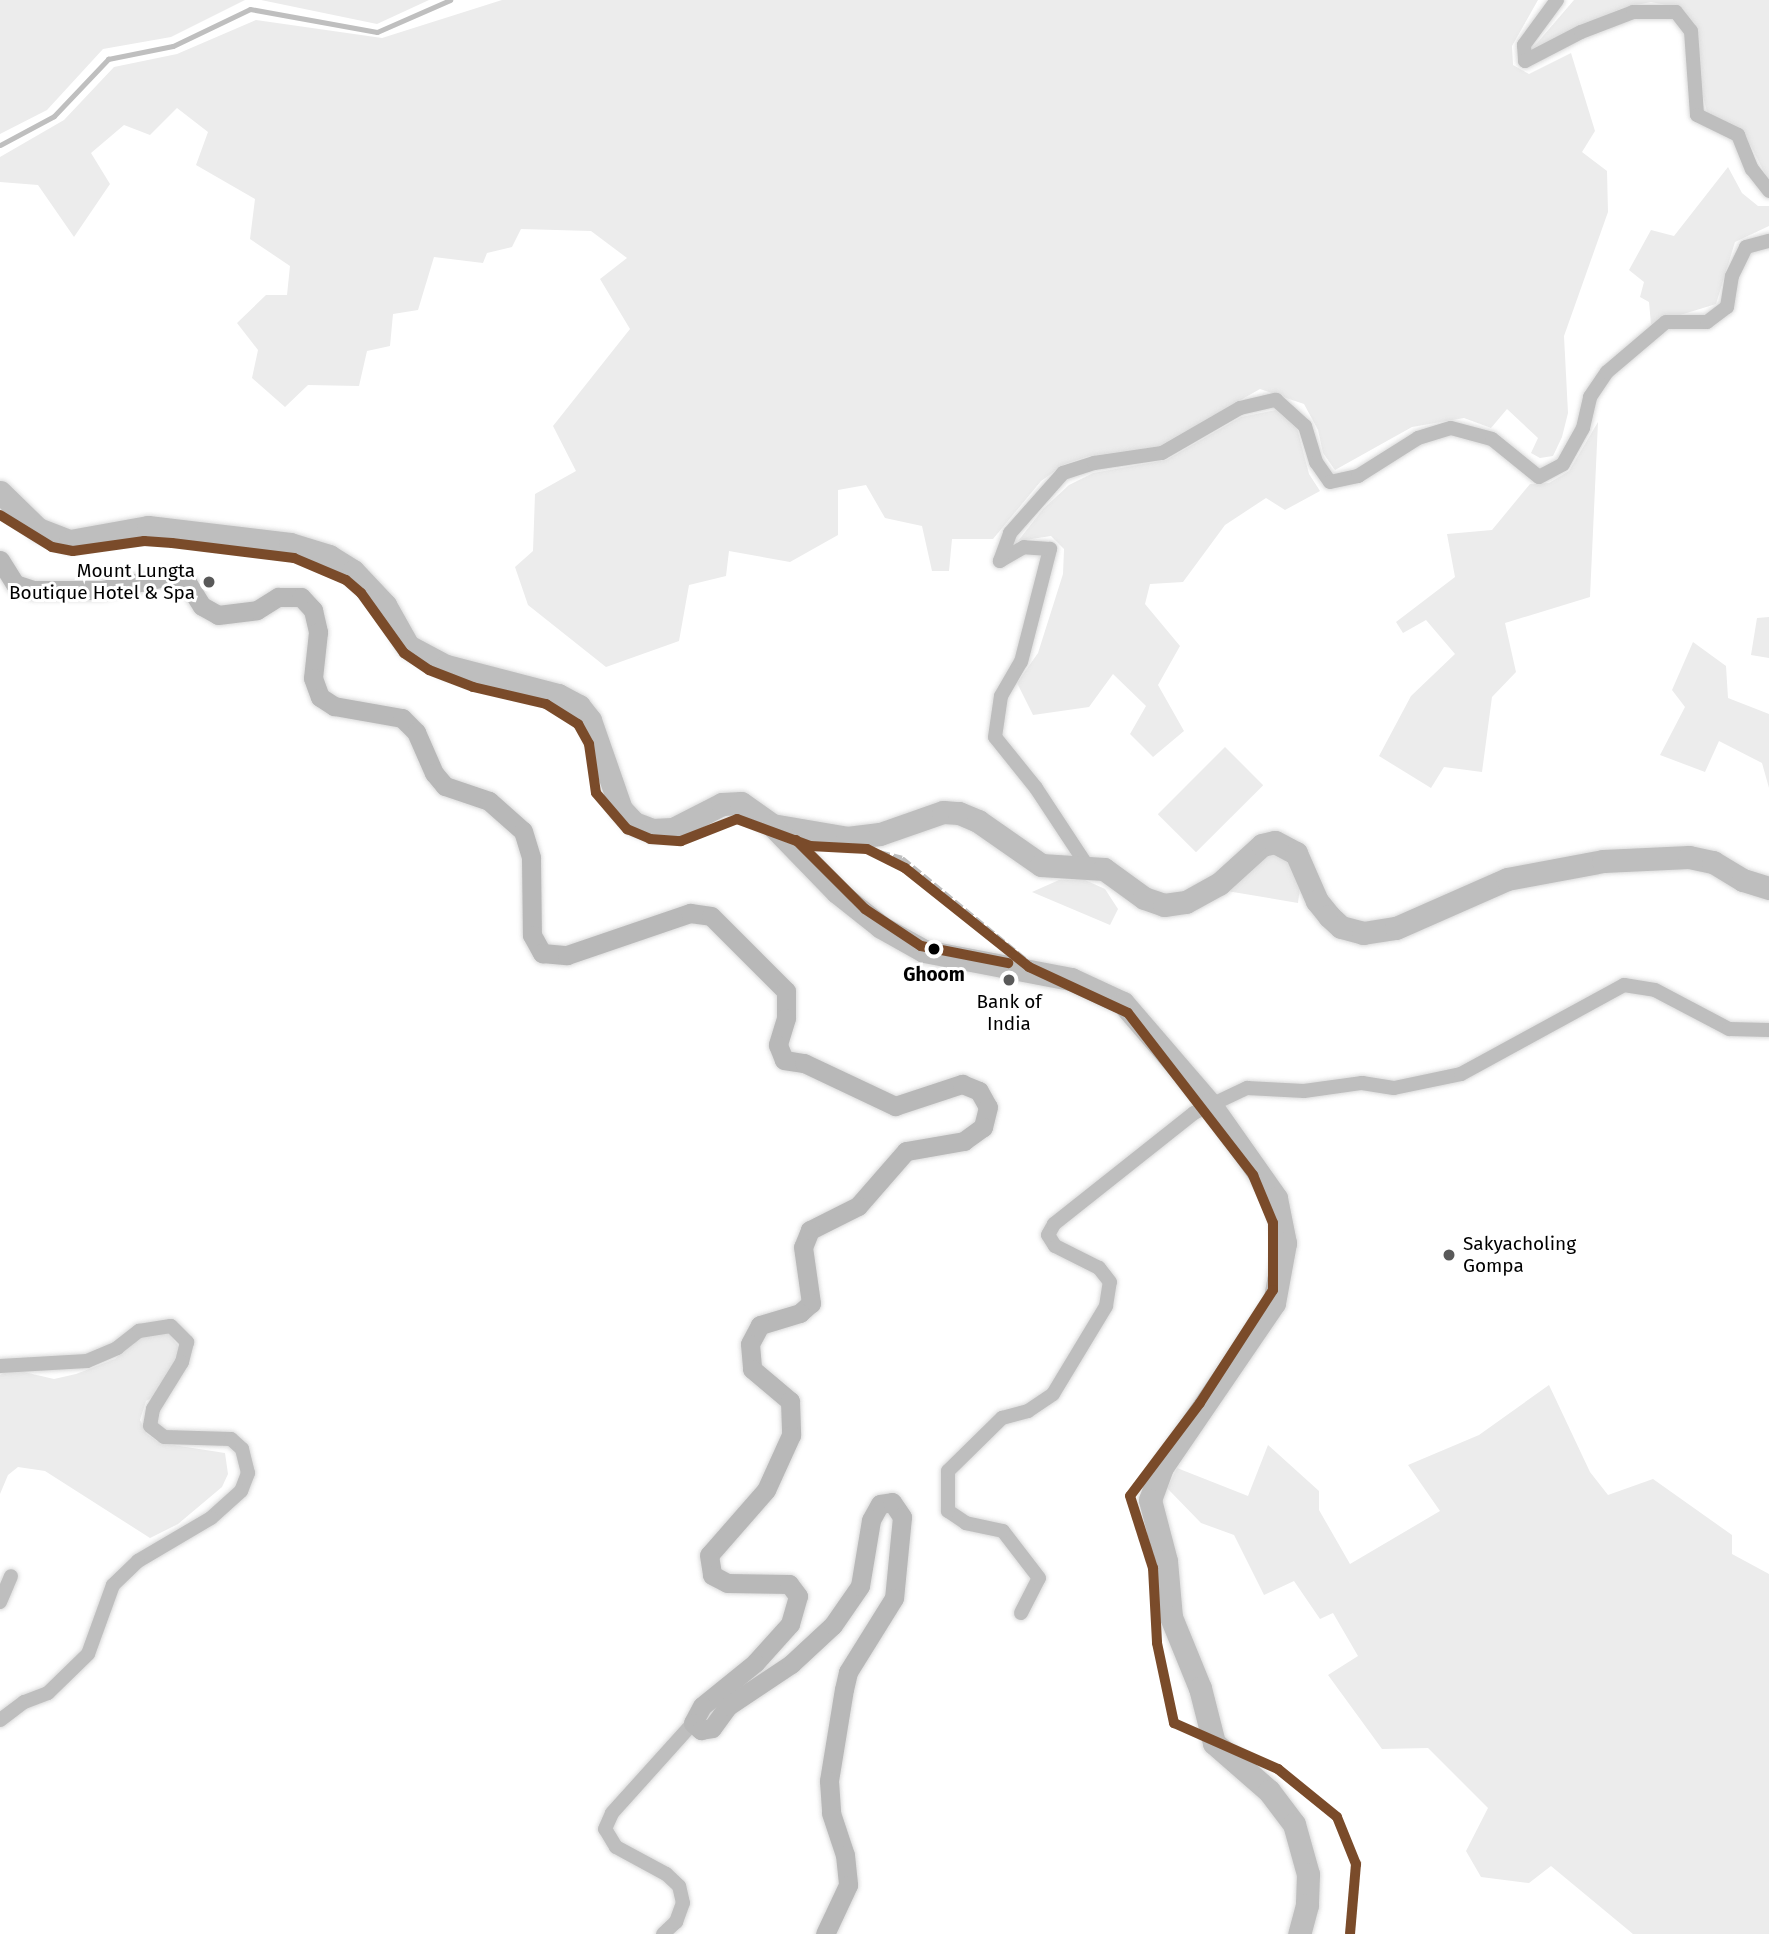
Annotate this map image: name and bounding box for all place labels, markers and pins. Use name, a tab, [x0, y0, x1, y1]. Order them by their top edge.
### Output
place label: Mount Lungta Boutique Hotel & Spa	[9, 560, 195, 604]
marker: Mount Lungta Boutique Hotel & Spa	[201, 574, 217, 590]
marker: Ghoom	[923, 938, 945, 960]
place label: Ghoom	[903, 964, 965, 986]
marker: Bank of India	[1001, 972, 1017, 988]
place label: Bank of India	[976, 991, 1042, 1035]
place label: Sakyacholing Gompa	[1463, 1233, 1576, 1277]
marker: Sakyacholing Gompa	[1441, 1247, 1457, 1263]

